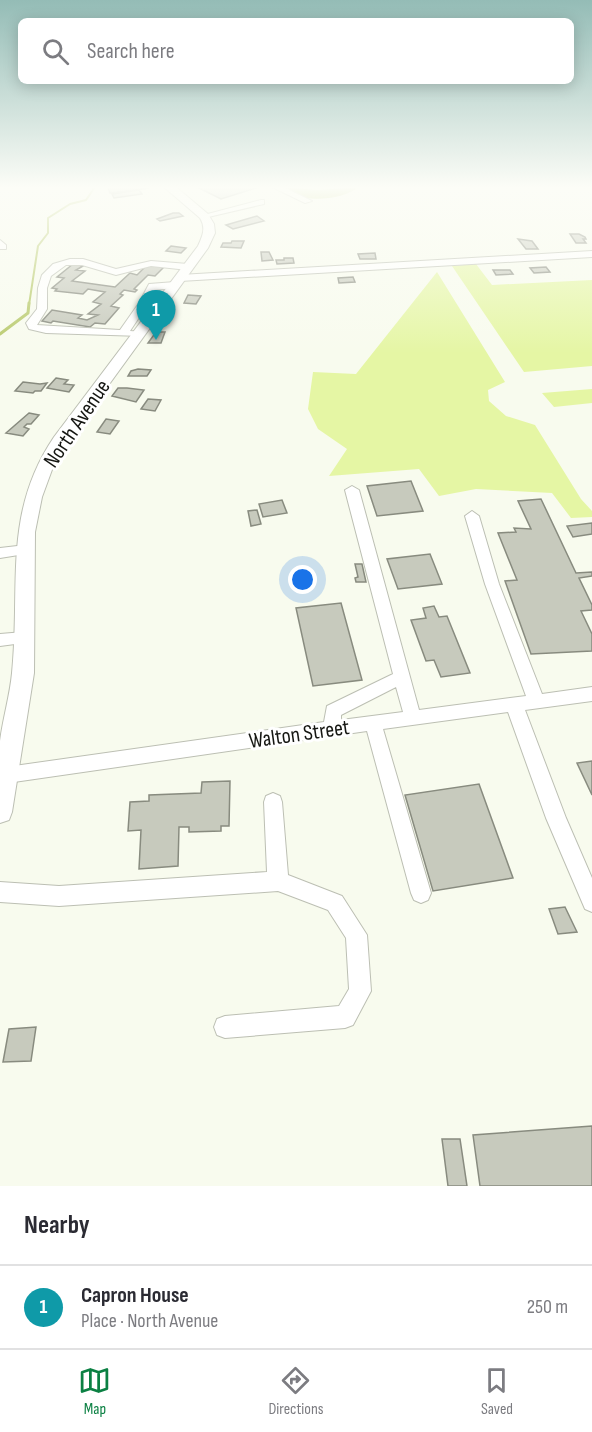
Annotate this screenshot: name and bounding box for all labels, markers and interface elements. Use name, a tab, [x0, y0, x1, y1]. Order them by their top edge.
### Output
search box	[18, 18, 574, 84]
icon: search	[39, 35, 72, 68]
text: Search here	[87, 38, 174, 65]
pin: 1	[136, 290, 176, 340]
street label: North Avenue	[38, 375, 116, 473]
your location	[288, 565, 317, 594]
street label: Walton Street	[247, 714, 352, 755]
text: Nearby	[24, 1210, 90, 1241]
text: Capron House	[81, 1282, 189, 1309]
text: 1	[40, 1295, 47, 1319]
text: 250 m	[527, 1295, 568, 1319]
text: Place · North Avenue	[81, 1309, 218, 1333]
tab: Map	[78, 1364, 111, 1419]
tab: Directions	[268, 1364, 323, 1419]
tab: Saved	[480, 1364, 513, 1419]

